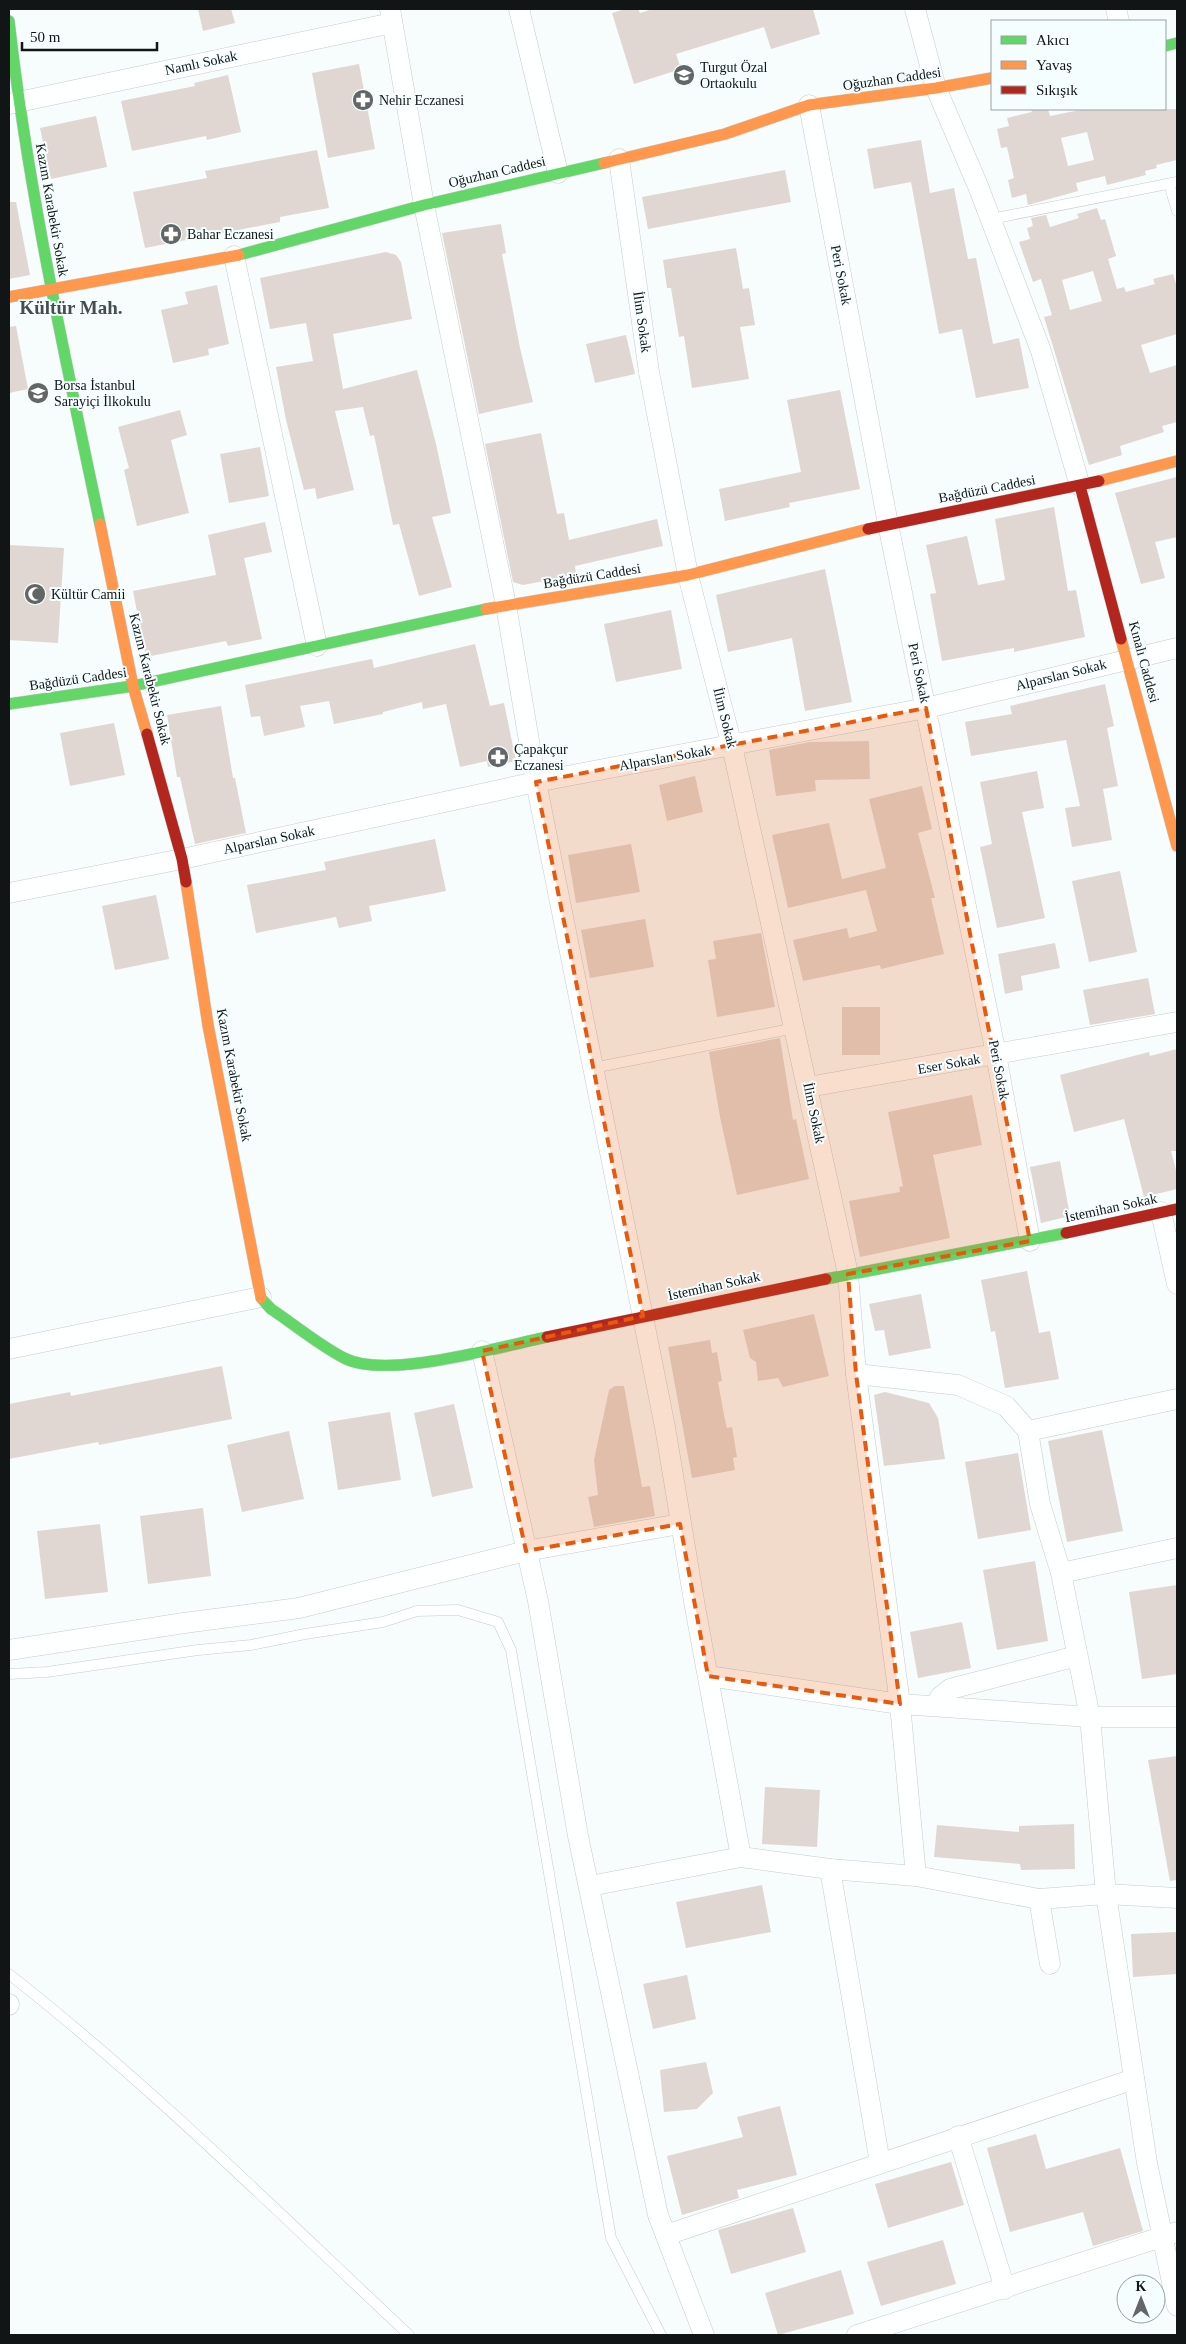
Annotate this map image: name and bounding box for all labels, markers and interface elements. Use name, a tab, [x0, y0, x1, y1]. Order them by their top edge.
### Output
scale bar	[22, 20, 158, 52]
legend	[991, 20, 1166, 110]
text: 50 m	[30, 29, 61, 45]
text: Akıcı	[1036, 32, 1069, 48]
street label: Namlı Sokak	[163, 48, 239, 78]
text: Yavaş	[1036, 57, 1072, 73]
place label: Turgut Özal Ortaokulu	[700, 59, 767, 91]
school or university icon: Turgut Özal Ortaokulu	[672, 63, 696, 87]
street label: Oğuzhan Caddesi	[842, 65, 942, 93]
text: Sıkışık	[1036, 82, 1078, 98]
pharmacy icon: Nehir Eczanesi	[351, 88, 375, 112]
place label: Nehir Eczanesi	[379, 93, 464, 108]
street label: Kazım Karabekir Sokak	[33, 142, 71, 278]
street label: Oğuzhan Caddesi	[447, 154, 547, 190]
pharmacy icon: Bahar Eczanesi	[159, 222, 183, 246]
place label: Bahar Eczanesi	[187, 227, 274, 242]
street label: Peri Sokak	[828, 244, 854, 306]
street label: İlim Sokak	[630, 290, 654, 354]
district label: Kültür Mah.	[19, 297, 123, 318]
place label: Borsa İstanbul Sarayiçi İlkokulu	[54, 378, 151, 409]
school or university icon: Borsa İstanbul Sarayiçi İlkokulu	[26, 381, 50, 405]
street label: Bağdüzü Caddesi	[937, 472, 1037, 506]
street label: Bağdüzü Caddesi	[542, 561, 642, 591]
mosque icon: Kültür Camii	[23, 582, 47, 606]
place label: Kültür Camii	[51, 587, 125, 602]
street label: Kazım Karabekir Sokak	[126, 612, 174, 746]
street label: Kınalı Caddesi	[1126, 620, 1162, 704]
street label: Peri Sokak	[905, 642, 933, 704]
street label: Alparslan Sokak	[1014, 656, 1108, 694]
street label: Bağdüzü Caddesi	[28, 665, 128, 693]
street label: İlim Sokak	[710, 686, 740, 750]
place label: Çapakçur Eczanesi	[514, 742, 568, 773]
street label: Alparslan Sokak	[618, 743, 712, 773]
pharmacy icon: Çapakçur Eczanesi	[486, 745, 510, 769]
street label: Alparslan Sokak	[222, 823, 316, 857]
street label: Kazım Karabekir Sokak	[214, 1007, 254, 1143]
street label: Peri Sokak	[986, 1039, 1012, 1101]
street label: Eser Sokak	[916, 1051, 982, 1077]
street label: İlim Sokak	[800, 1081, 828, 1145]
street label: İstemihan Sokak	[1064, 1191, 1158, 1225]
street label: İstemihan Sokak	[667, 1269, 761, 1303]
north arrow	[1116, 2274, 1166, 2324]
text: K	[1136, 2279, 1147, 2294]

